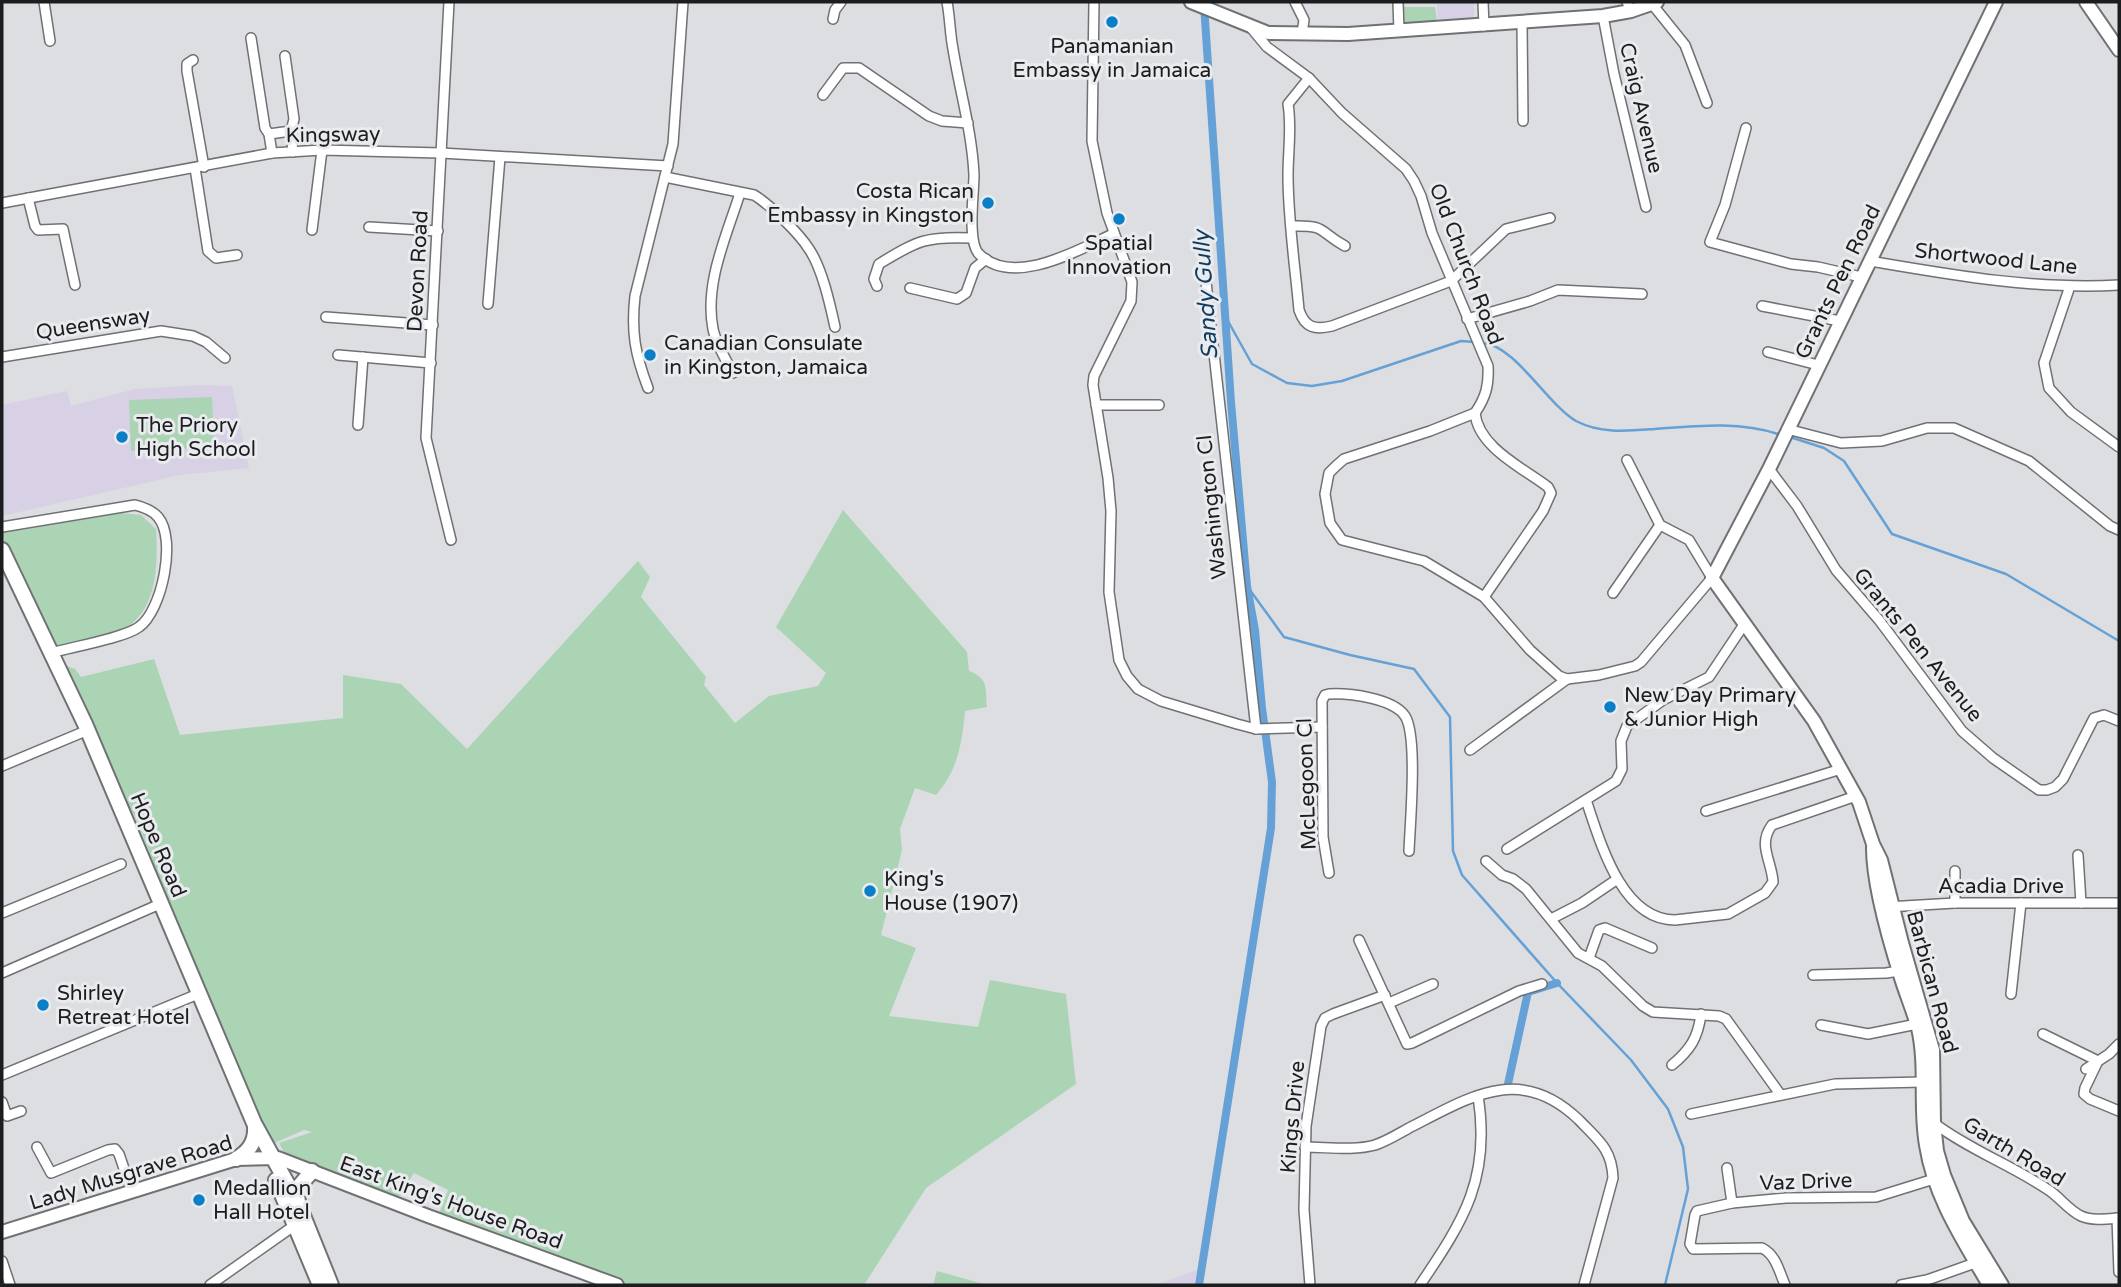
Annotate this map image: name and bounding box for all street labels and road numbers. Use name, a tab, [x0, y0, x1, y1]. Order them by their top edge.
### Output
street label: Craig Avenue	[1614, 40, 1668, 176]
street label: Kingsway	[285, 122, 381, 148]
street label: Old Church Road	[1424, 180, 1508, 348]
street label: Grants Pen Road	[1790, 201, 1886, 363]
street label: Devon Road	[402, 209, 434, 333]
street label: Shortwood Lane	[1913, 238, 2079, 280]
street label: Queensway	[34, 303, 152, 345]
street label: Washington Cl	[1192, 434, 1232, 580]
street label: Grants Pen Avenue	[1848, 563, 1988, 727]
street label: McLegoon Cl	[1292, 718, 1322, 850]
street label: Hope Road	[125, 789, 191, 901]
street label: Acadia Drive	[1938, 874, 2064, 899]
street label: Barbican Road	[1901, 908, 1963, 1056]
street label: Kings Drive	[1276, 1060, 1310, 1174]
street label: Garth Road	[1958, 1112, 2070, 1192]
street label: Lady Musgrave Road	[27, 1130, 235, 1216]
street label: East King's House Road	[336, 1151, 566, 1255]
street label: Vaz Drive	[1759, 1168, 1853, 1196]

